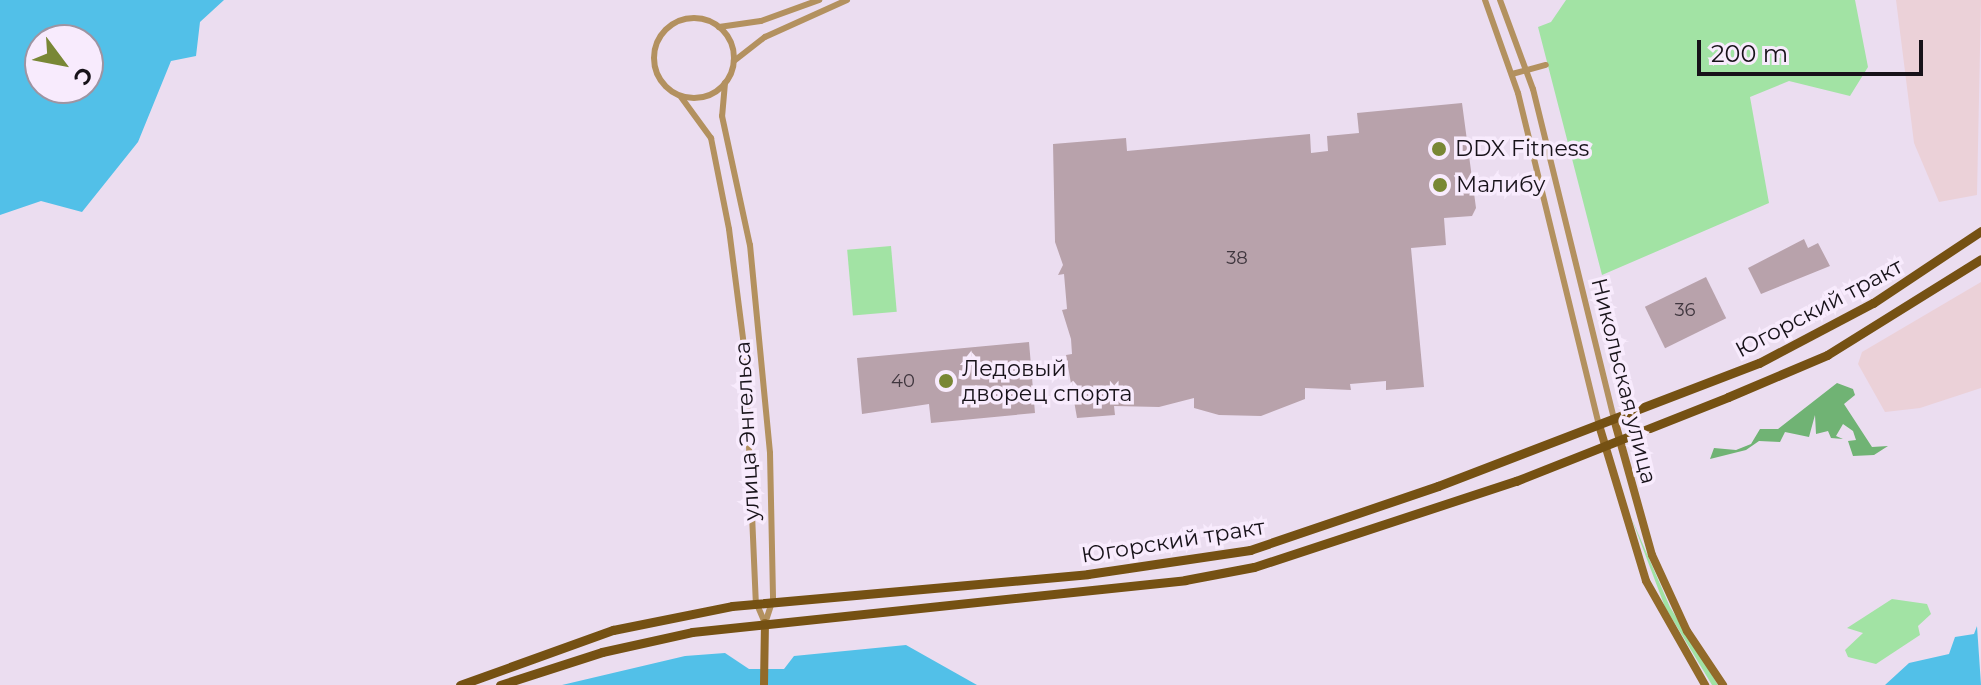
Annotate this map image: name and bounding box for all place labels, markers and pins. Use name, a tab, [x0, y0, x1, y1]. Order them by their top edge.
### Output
place label: DDX Fitness	[1455, 136, 1589, 162]
marker: DDX Fitness	[1430, 140, 1448, 158]
place label: Малибу	[1456, 172, 1545, 198]
marker: Малибу	[1431, 176, 1449, 194]
place label: Ледовый дворец спорта	[962, 355, 1132, 406]
marker: Ледовый дворец спорта	[937, 372, 955, 390]

